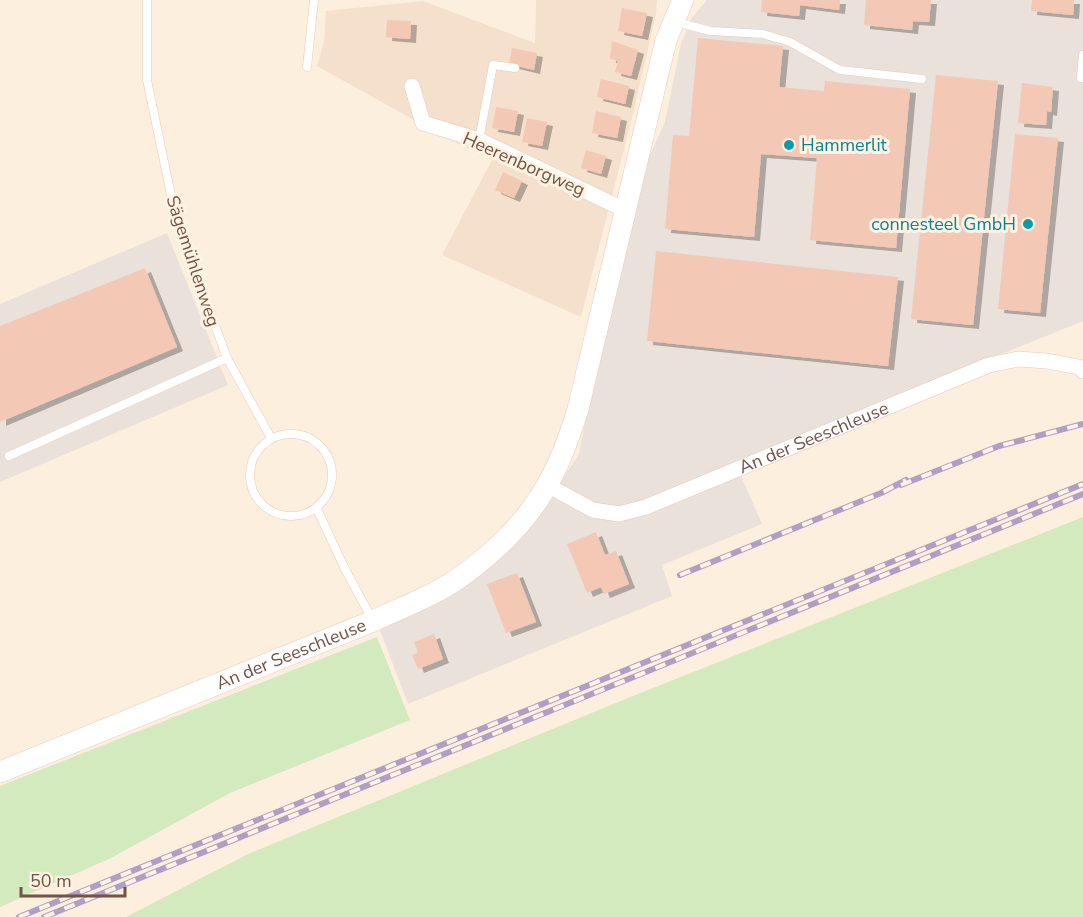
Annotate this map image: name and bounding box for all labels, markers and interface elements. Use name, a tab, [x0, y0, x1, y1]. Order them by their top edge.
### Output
street label: Heerenborgweg	[459, 126, 589, 202]
place label: Hammerlit	[801, 133, 888, 157]
marker: Hammerlit	[782, 138, 796, 152]
street label: Sägemühlenweg	[160, 192, 226, 330]
place label: connesteel GmbH	[871, 212, 1016, 236]
marker: connesteel GmbH	[1021, 217, 1035, 231]
street label: An der Seeschleuse	[735, 396, 892, 479]
street label: An der Seeschleuse	[212, 613, 370, 695]
scale bar	[21, 860, 124, 898]
text: 50 m	[30, 869, 72, 893]

